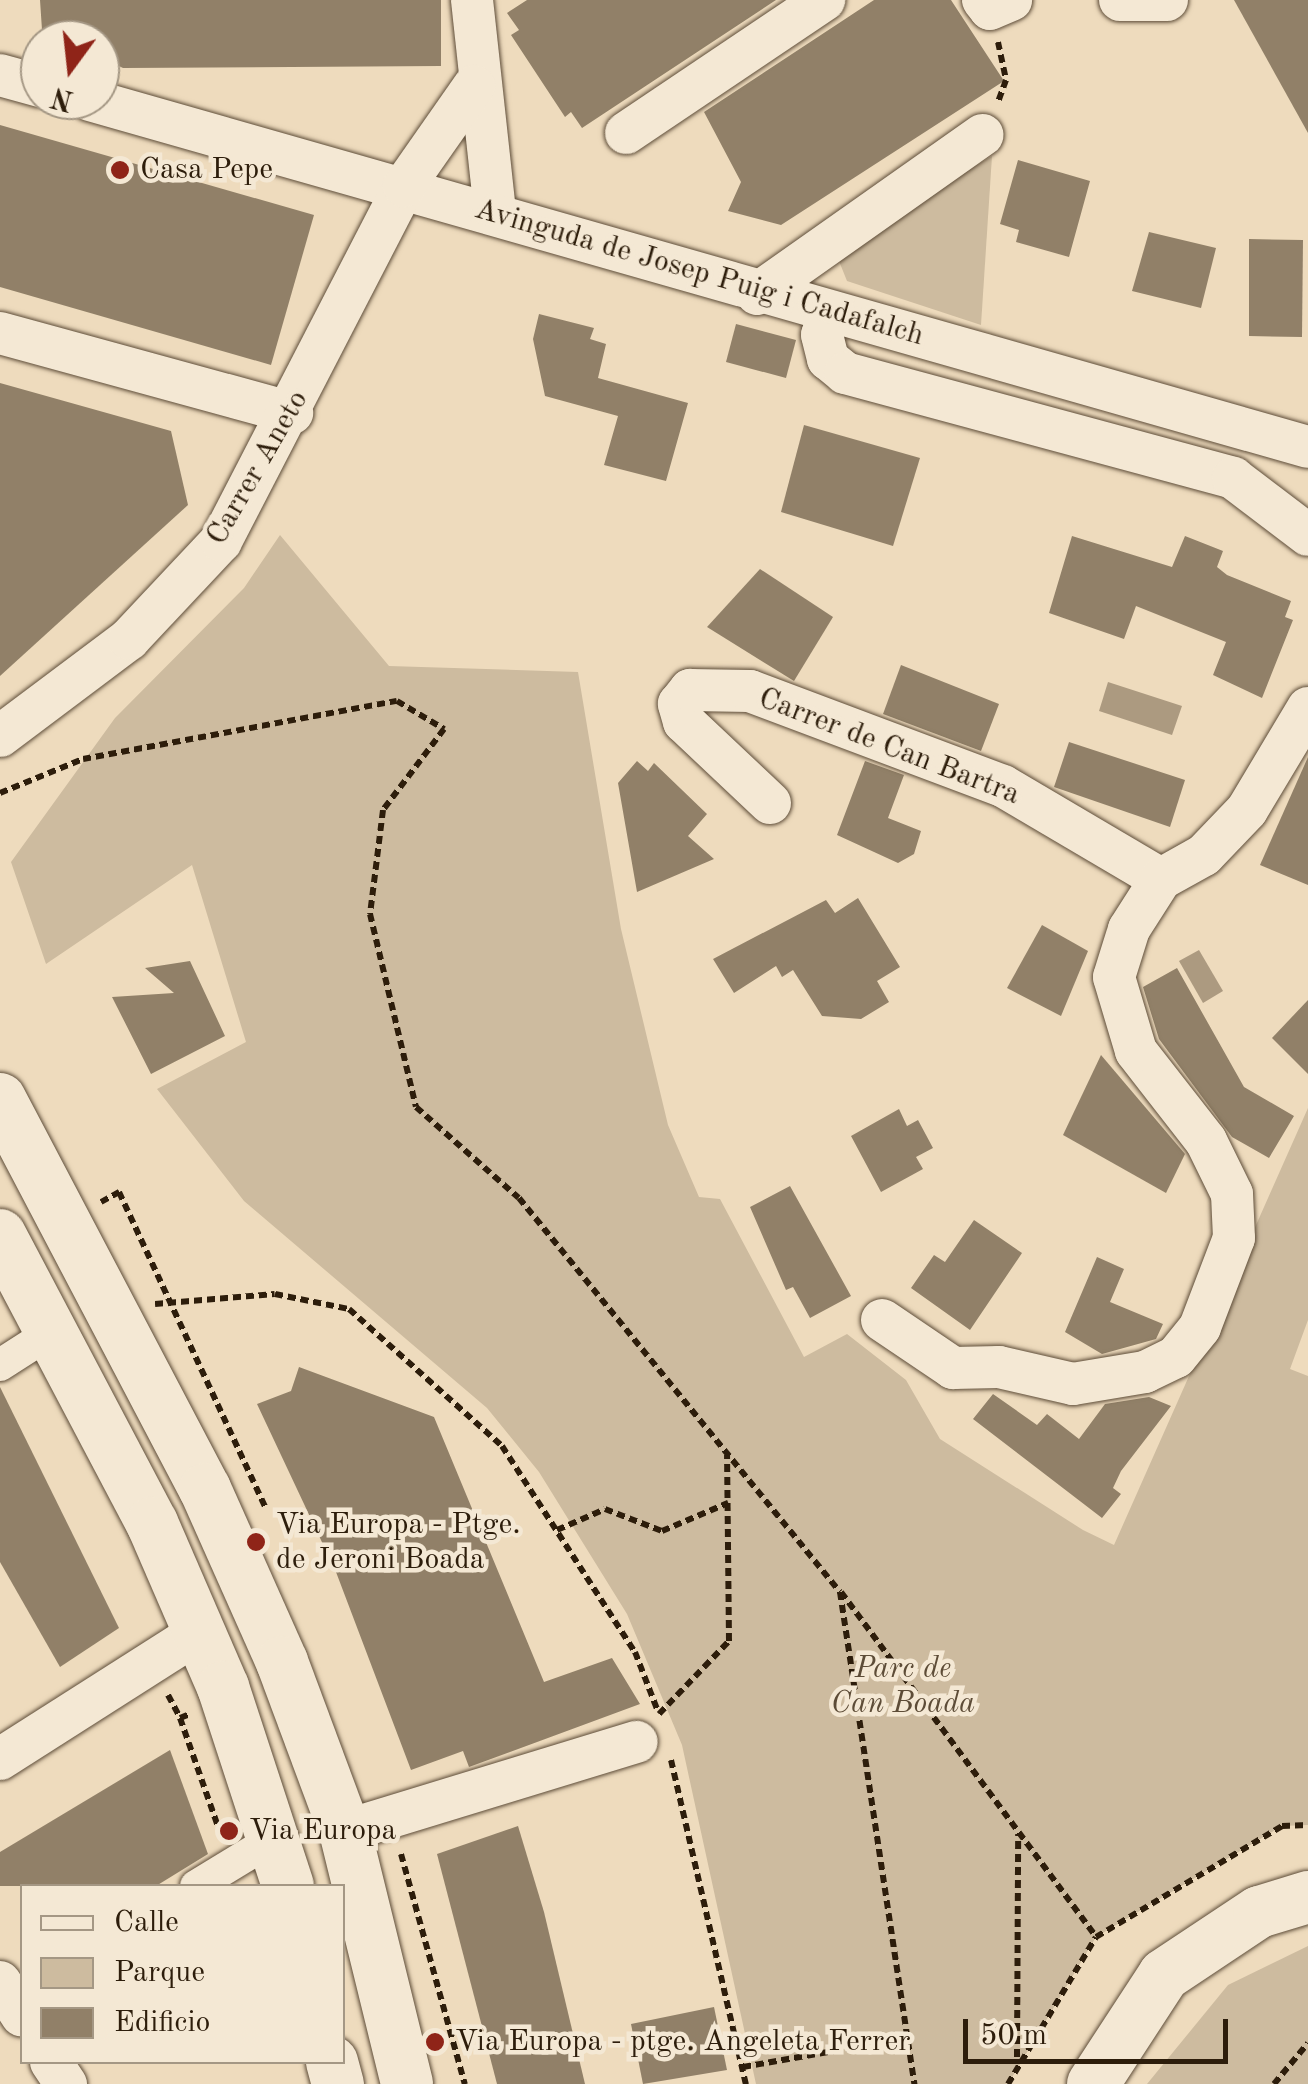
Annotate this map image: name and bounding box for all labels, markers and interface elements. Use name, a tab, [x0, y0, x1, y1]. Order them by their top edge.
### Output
north arrow	[20, 20, 120, 120]
text: N	[49, 81, 77, 113]
place label: Casa Pepe	[140, 152, 273, 188]
marker: Casa Pepe	[109, 159, 131, 181]
street label: Avinguda de Josep Puig i Cadafalch	[470, 192, 928, 354]
street label: Carrer Aneto	[199, 384, 317, 552]
street label: Carrer de Can Bartra	[753, 681, 1025, 813]
place label: Via Europa - Ptge. de Jeroni Boada	[276, 1507, 521, 1578]
marker: Via Europa - Ptge. de Jeroni Boada	[245, 1531, 267, 1553]
park label: Parc de Can Boada	[831, 1651, 975, 1722]
place label: Via Europa	[249, 1813, 396, 1849]
marker: Via Europa	[218, 1820, 240, 1842]
legend	[20, 1884, 345, 2064]
text: Calle	[114, 1908, 179, 1938]
text: Parque	[114, 1958, 205, 1988]
scale bar	[968, 1999, 1233, 2061]
text: Edificio	[114, 2008, 210, 2038]
text: 50 m	[980, 2021, 1047, 2051]
place label: Via Europa - ptge. Angeleta Ferrer	[455, 2024, 911, 2060]
marker: Via Europa - ptge. Angeleta Ferrer	[424, 2031, 446, 2053]

